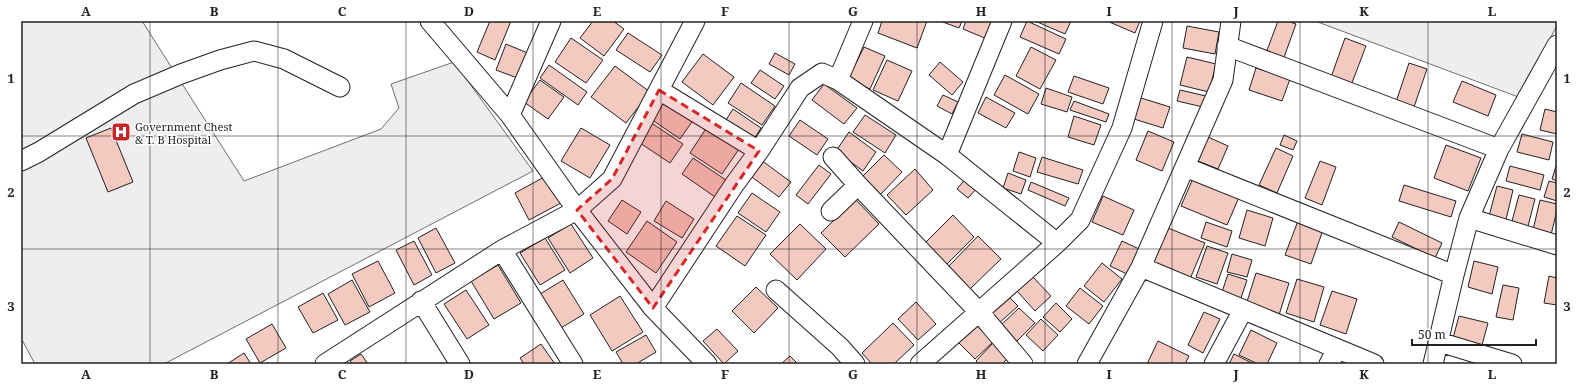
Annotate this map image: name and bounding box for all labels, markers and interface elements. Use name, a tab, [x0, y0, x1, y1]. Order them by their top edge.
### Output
text: A	[81, 2, 91, 20]
text: B	[210, 2, 219, 20]
text: C	[338, 2, 347, 20]
text: D	[464, 2, 474, 20]
text: E	[593, 2, 602, 20]
text: F	[721, 2, 729, 20]
text: G	[848, 2, 858, 20]
text: H	[976, 2, 987, 20]
text: I	[1106, 2, 1112, 20]
text: J	[1232, 2, 1239, 20]
text: K	[1359, 2, 1369, 20]
text: L	[1488, 2, 1497, 20]
text: 1	[7, 69, 15, 87]
text: 1	[1563, 69, 1571, 87]
place label: Government Chest & T. B Hospital	[135, 119, 232, 147]
hospital icon: Government Chest & T. B Hospital	[110, 121, 132, 143]
text: 2	[7, 183, 15, 201]
text: 2	[1563, 183, 1571, 201]
text: 3	[7, 297, 15, 315]
text: 3	[1563, 297, 1571, 315]
scale bar	[1412, 321, 1536, 347]
text: 50 m	[1418, 326, 1446, 343]
text: A	[81, 365, 91, 383]
text: B	[210, 365, 219, 383]
text: C	[338, 365, 347, 383]
text: D	[464, 365, 474, 383]
text: E	[593, 365, 602, 383]
text: F	[721, 365, 729, 383]
text: G	[848, 365, 858, 383]
text: H	[976, 365, 987, 383]
text: I	[1106, 365, 1112, 383]
text: J	[1232, 365, 1239, 383]
text: K	[1359, 365, 1369, 383]
text: L	[1488, 365, 1497, 383]

